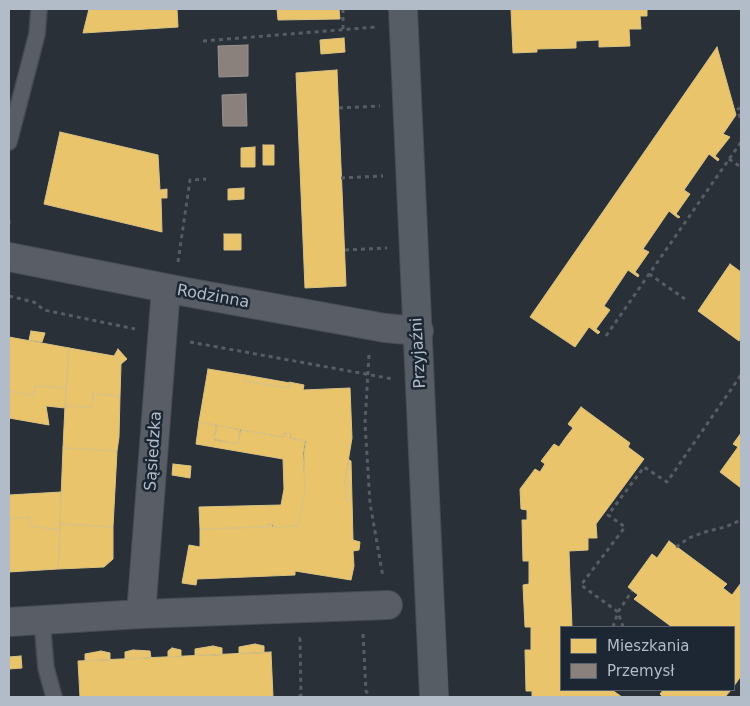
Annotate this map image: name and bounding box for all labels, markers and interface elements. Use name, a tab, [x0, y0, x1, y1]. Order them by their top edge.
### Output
street label: Rodzinna	[175, 281, 251, 313]
street label: Przyjaźni	[408, 317, 430, 389]
street label: Sąsiedzka	[142, 410, 166, 492]
legend	[560, 626, 735, 691]
text: Mieszkania	[607, 637, 690, 655]
text: Przemysł	[607, 662, 675, 680]

